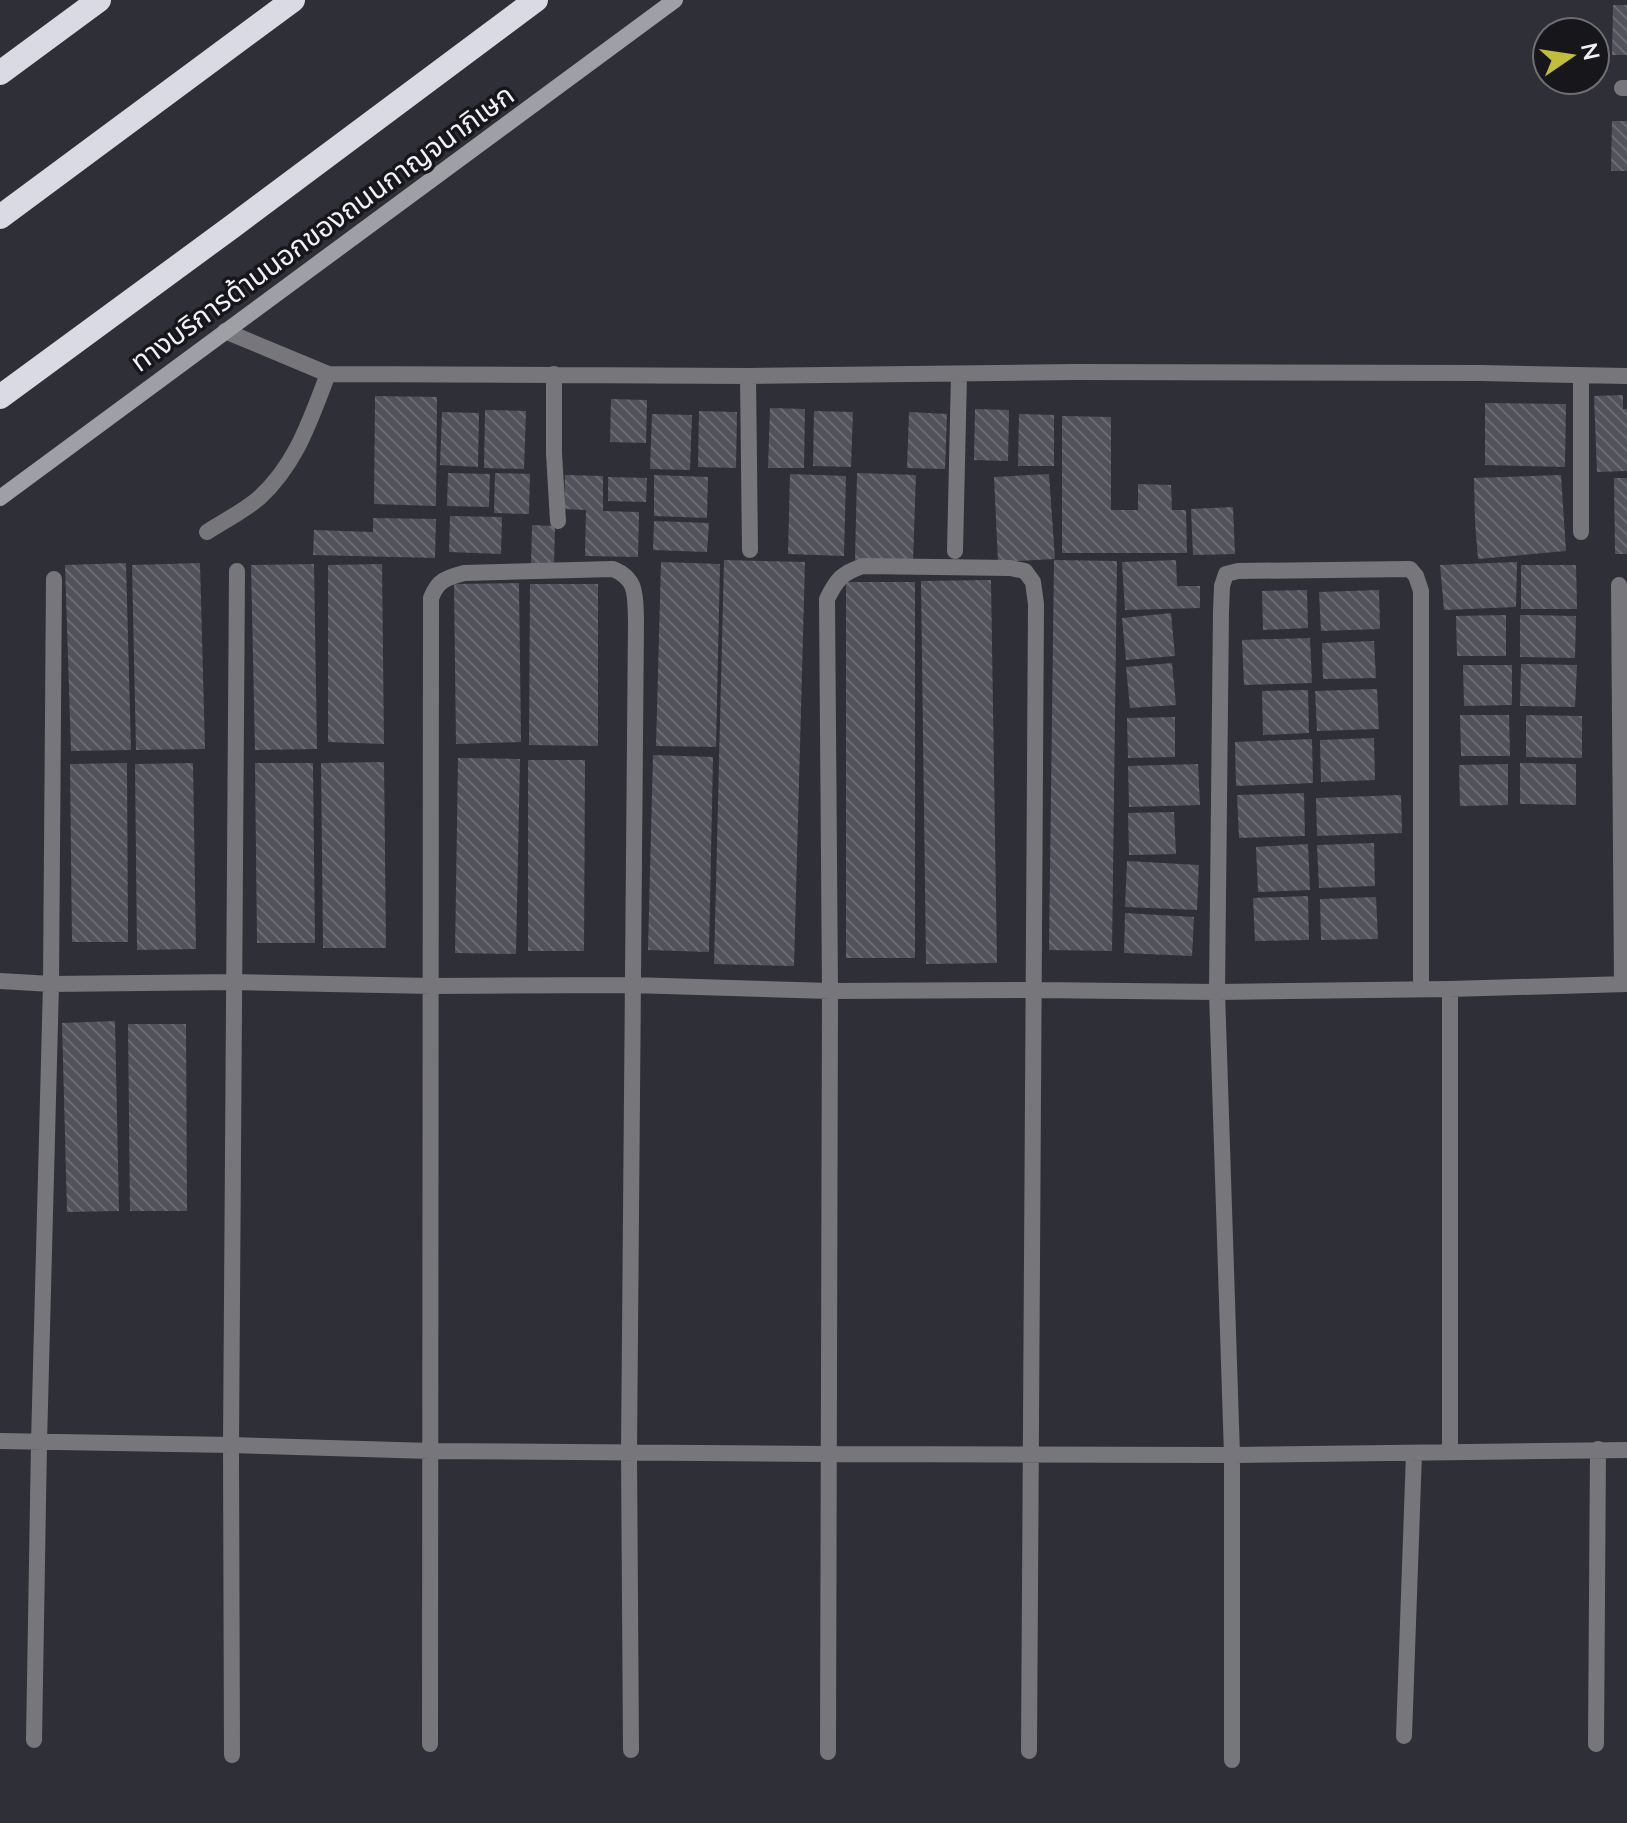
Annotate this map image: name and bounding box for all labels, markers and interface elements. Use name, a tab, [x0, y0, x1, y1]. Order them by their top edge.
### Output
north arrow	[1531, 16, 1611, 96]
text: N	[1576, 40, 1606, 63]
street label: ทางบริการด้านนอกของถนนกาญจนาภิเษก	[123, 77, 520, 378]

